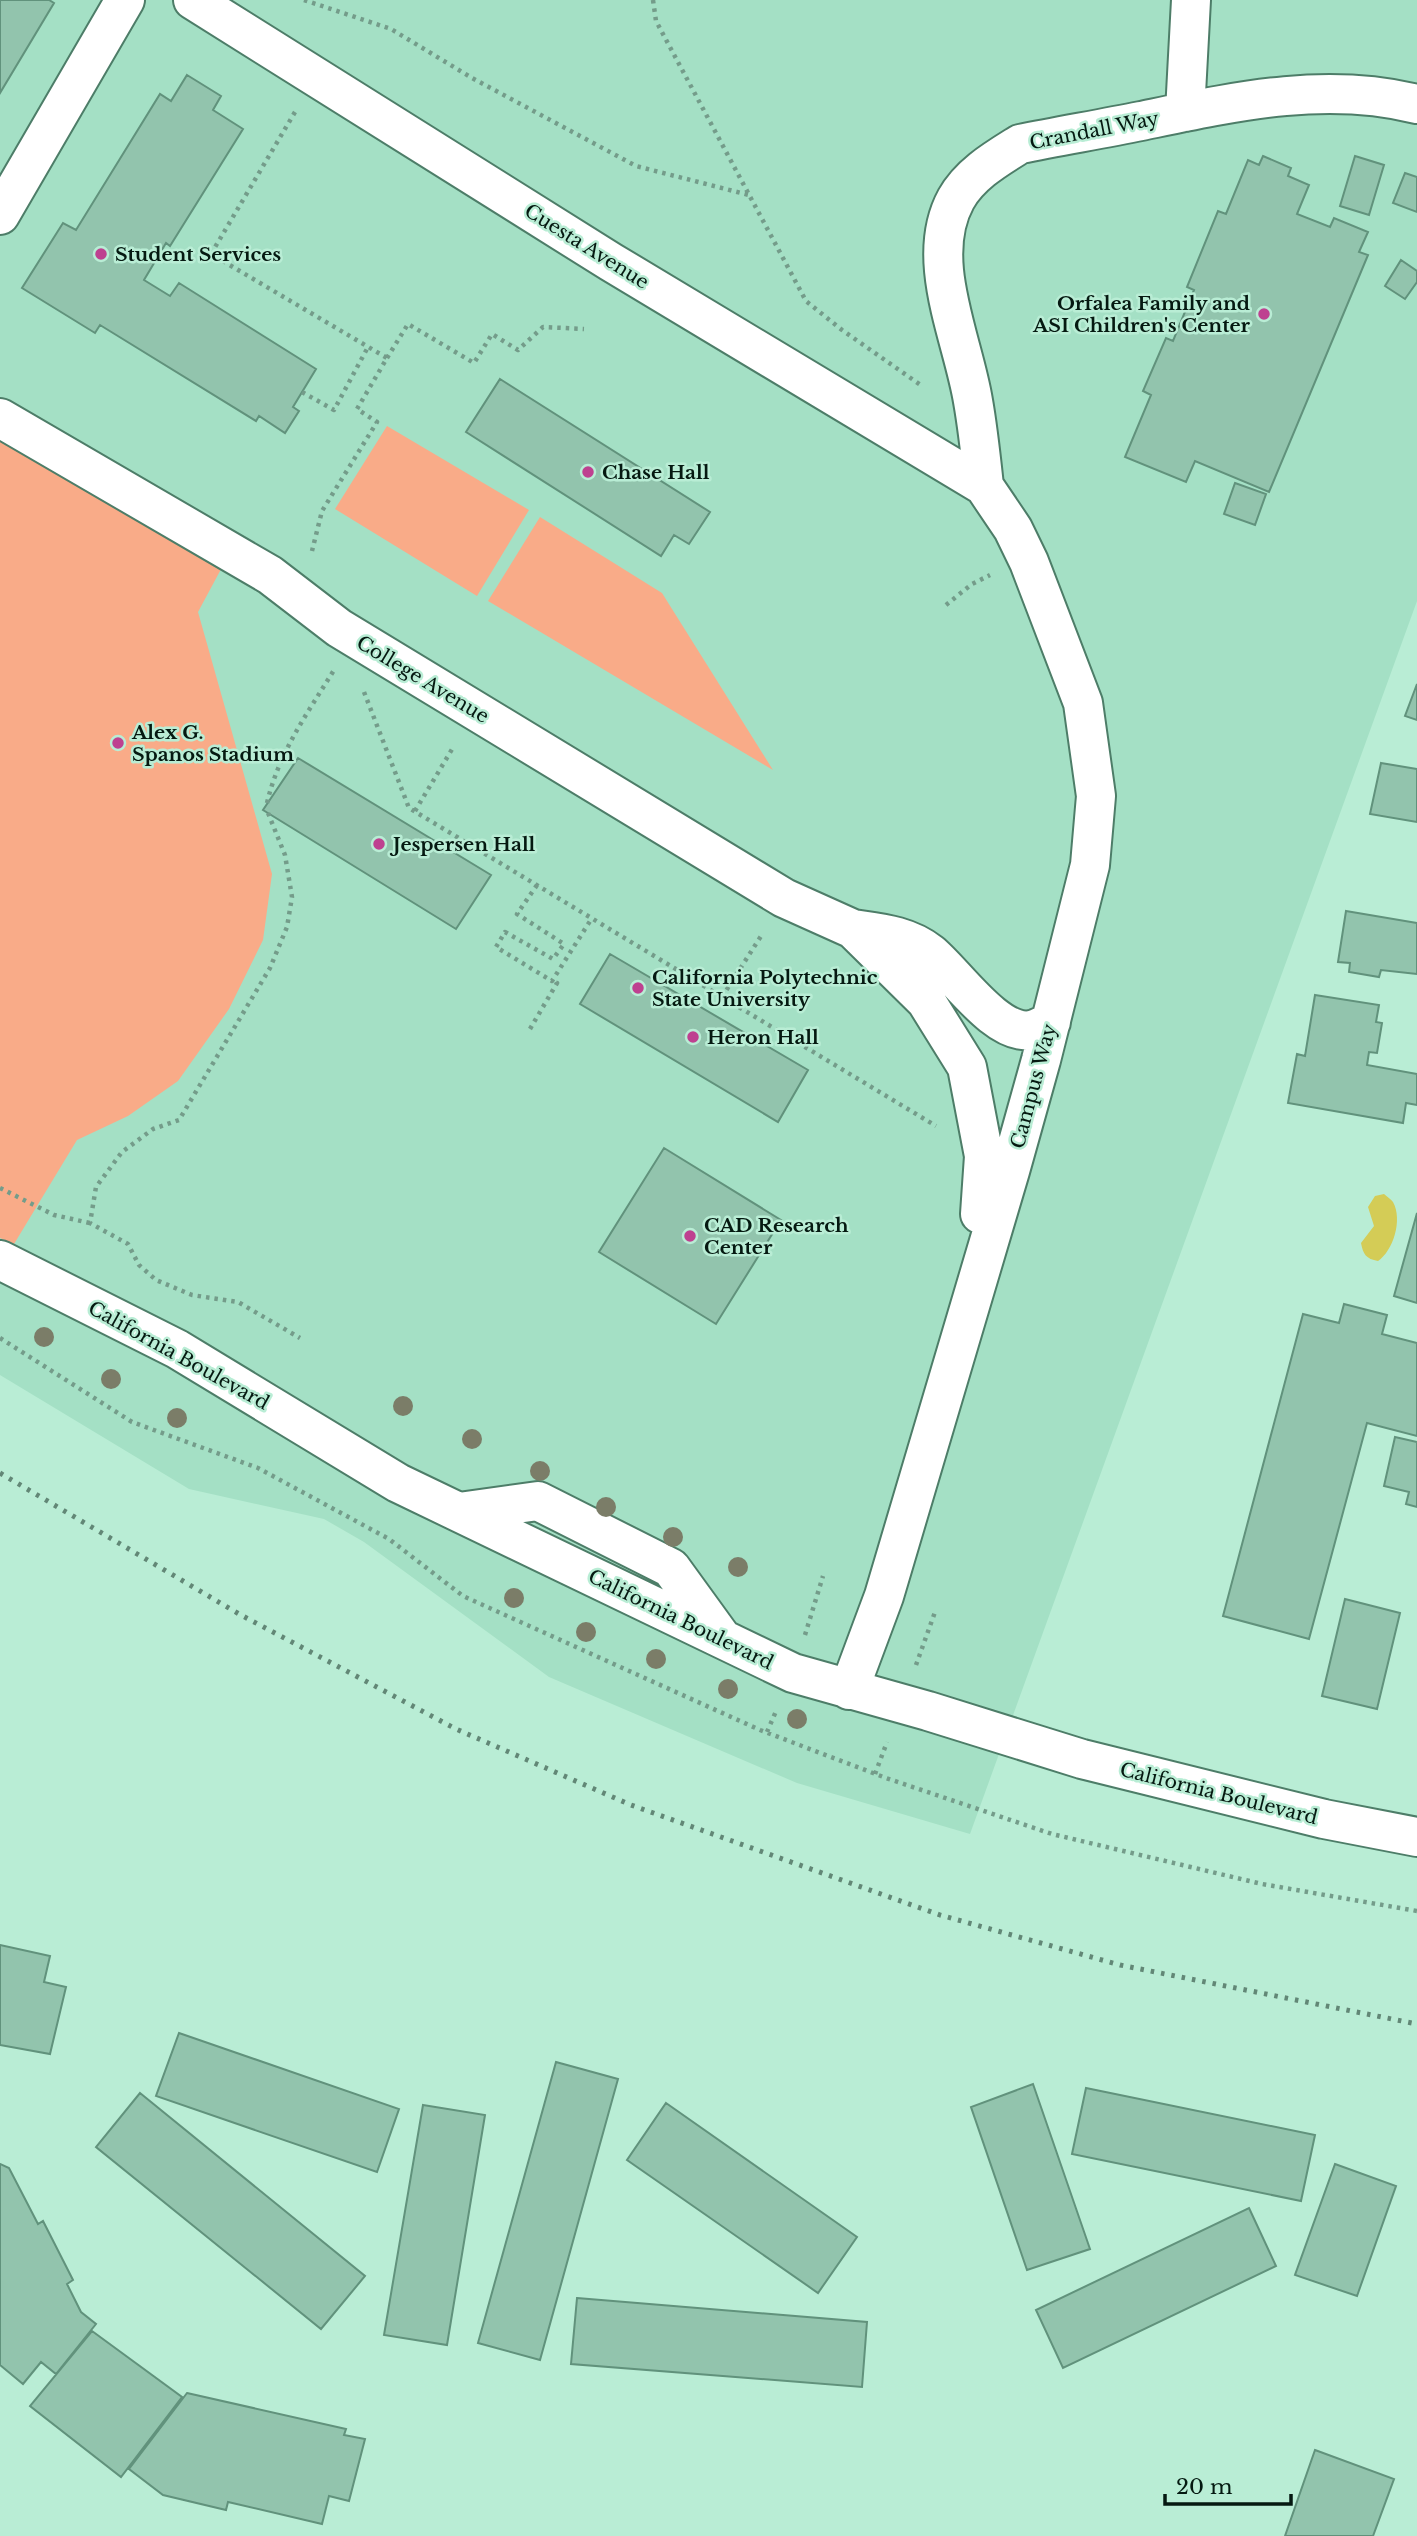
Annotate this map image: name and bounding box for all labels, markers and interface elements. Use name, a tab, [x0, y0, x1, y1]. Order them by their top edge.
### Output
street label: Crandall Way	[1027, 107, 1161, 154]
street label: Cuesta Avenue	[520, 199, 653, 294]
place label: Student Services	[115, 243, 281, 266]
marker: Student Services	[93, 246, 109, 262]
place label: Orfalea Family and ASI Children's Center	[1032, 292, 1251, 337]
marker: Orfalea Family and ASI Children's Center	[1256, 306, 1272, 322]
place label: Chase Hall	[602, 461, 710, 484]
marker: Chase Hall	[580, 464, 596, 480]
street label: College Avenue	[352, 631, 493, 728]
place label: Alex G. Spanos Stadium	[131, 721, 294, 766]
marker: Alex G. Spanos Stadium	[110, 735, 126, 751]
place label: Jespersen Hall	[389, 833, 536, 856]
marker: Jespersen Hall	[371, 836, 387, 852]
place label: California Polytechnic State University	[652, 966, 878, 1011]
marker: California Polytechnic State University	[630, 980, 646, 996]
street label: Campus Way	[1006, 1021, 1061, 1151]
place label: Heron Hall	[707, 1026, 819, 1049]
marker: Heron Hall	[685, 1029, 701, 1045]
place label: CAD Research Center	[704, 1214, 849, 1259]
marker: CAD Research Center	[682, 1228, 698, 1244]
street label: California Boulevard	[84, 1296, 273, 1415]
street label: California Boulevard	[585, 1565, 777, 1674]
street label: California Boulevard	[1118, 1758, 1320, 1829]
scale bar	[1165, 2462, 1291, 2506]
text: 20 m	[1176, 2474, 1233, 2500]

